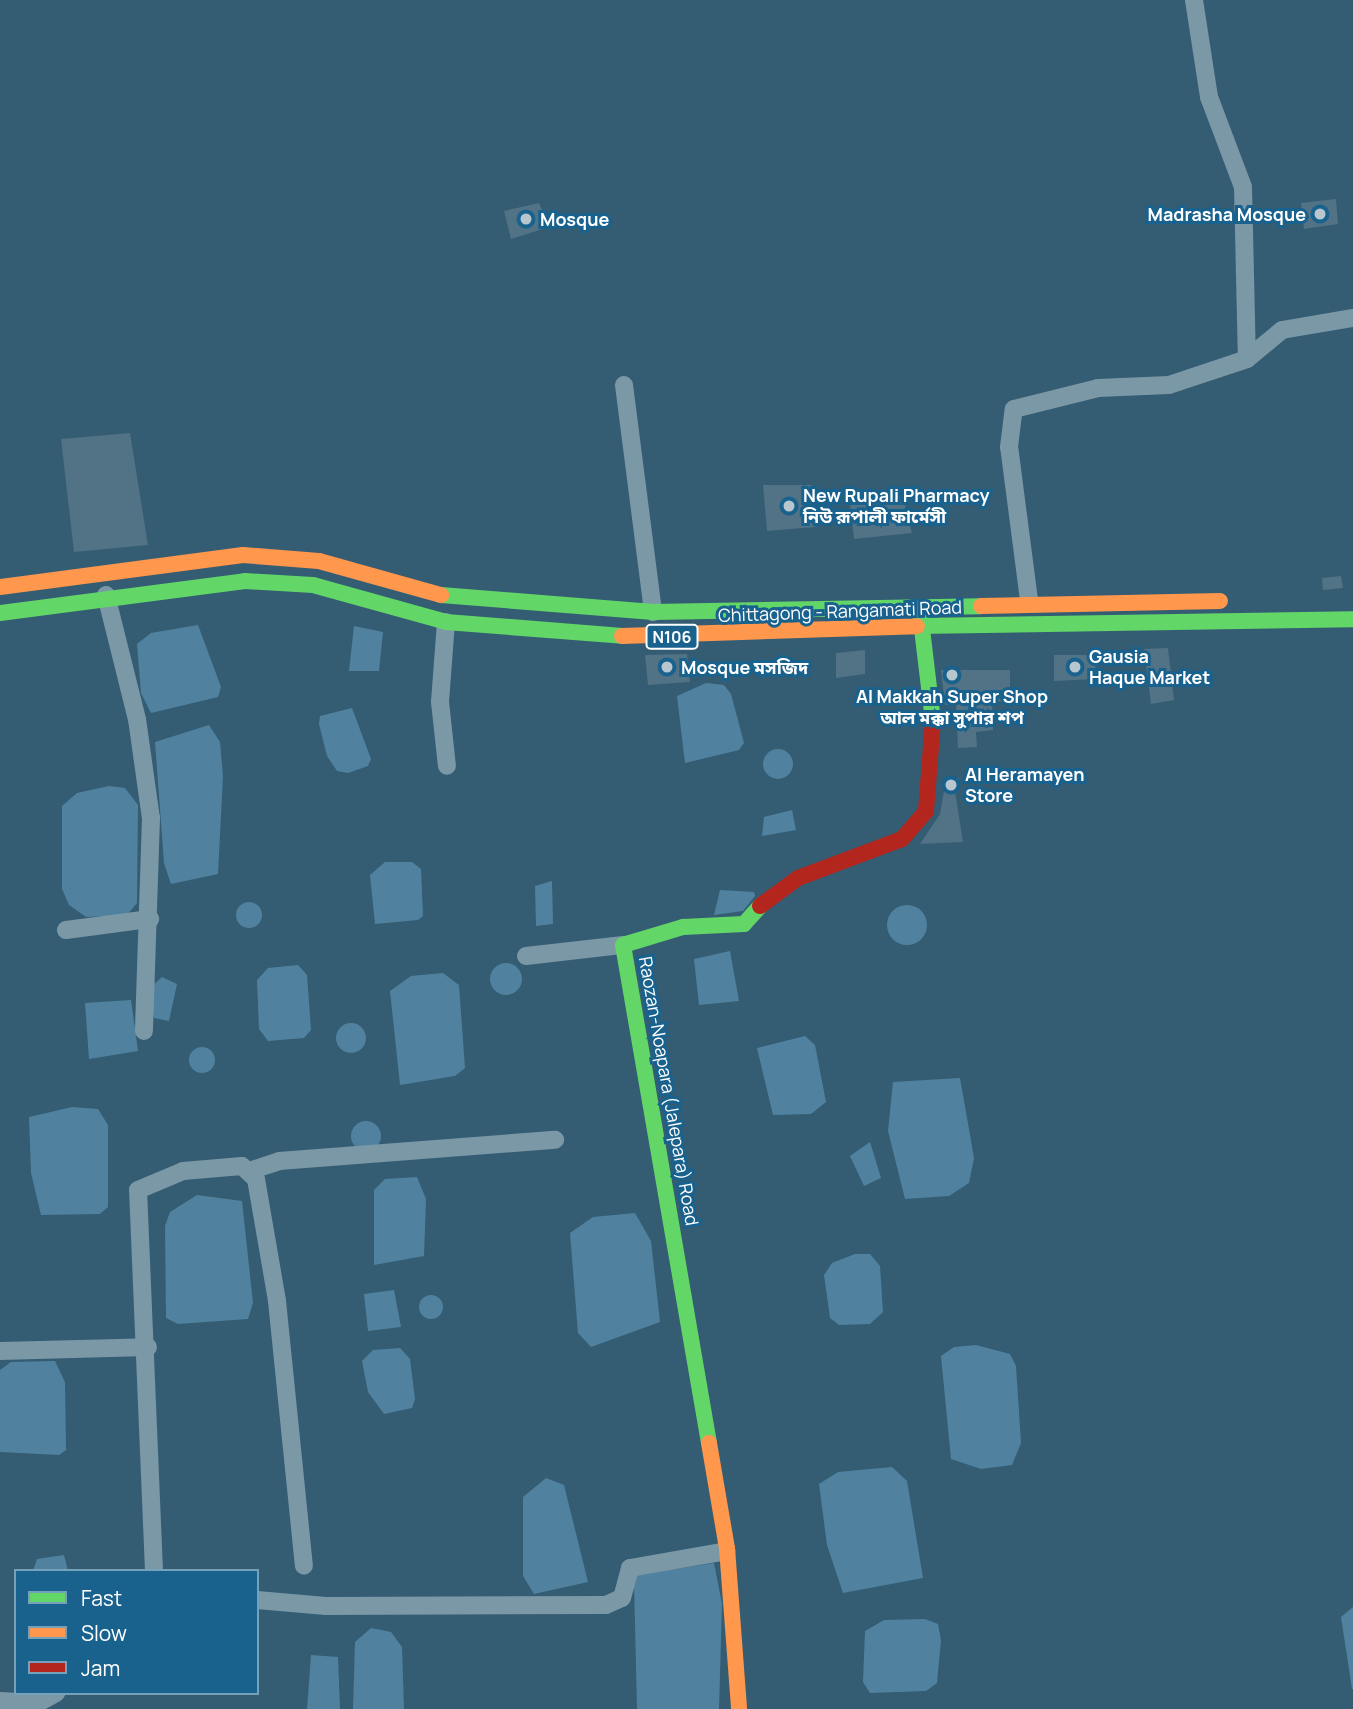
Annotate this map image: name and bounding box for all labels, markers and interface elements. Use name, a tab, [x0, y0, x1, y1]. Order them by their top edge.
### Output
place label: Madrasha Mosque	[1148, 203, 1306, 225]
marker: Madrasha Mosque	[1312, 206, 1328, 222]
place label: Mosque	[540, 208, 609, 230]
marker: Mosque	[518, 211, 534, 227]
place label: New Rupali Pharmacy নিউ রূপালী ফার্মেসী	[803, 485, 990, 528]
marker: New Rupali Pharmacy নিউ রূপালী ফার্মেসী	[781, 498, 797, 514]
street label: Chittagong - Rangamati Road	[718, 596, 962, 626]
road number: N106	[644, 624, 700, 650]
place label: Gausia Haque Market	[1089, 646, 1210, 688]
place label: Mosque মসজিদ	[681, 656, 808, 678]
marker: Mosque মসজিদ	[659, 659, 675, 675]
marker: Gausia Haque Market	[1067, 659, 1083, 675]
marker: Al Makkah Super Shop আল মক্কা সুপার শপ	[944, 667, 960, 683]
place label: Al Makkah Super Shop আল মক্কা সুপার শপ	[856, 686, 1048, 728]
place label: Al Heramayen Store	[965, 764, 1084, 806]
marker: Al Heramayen Store	[943, 777, 959, 793]
street label: Raozan-Noapara (Jalepara) Road	[635, 955, 703, 1227]
legend	[14, 1569, 259, 1695]
text: Fast	[81, 1584, 122, 1612]
text: Slow	[81, 1619, 127, 1647]
text: Jam	[81, 1654, 120, 1682]

